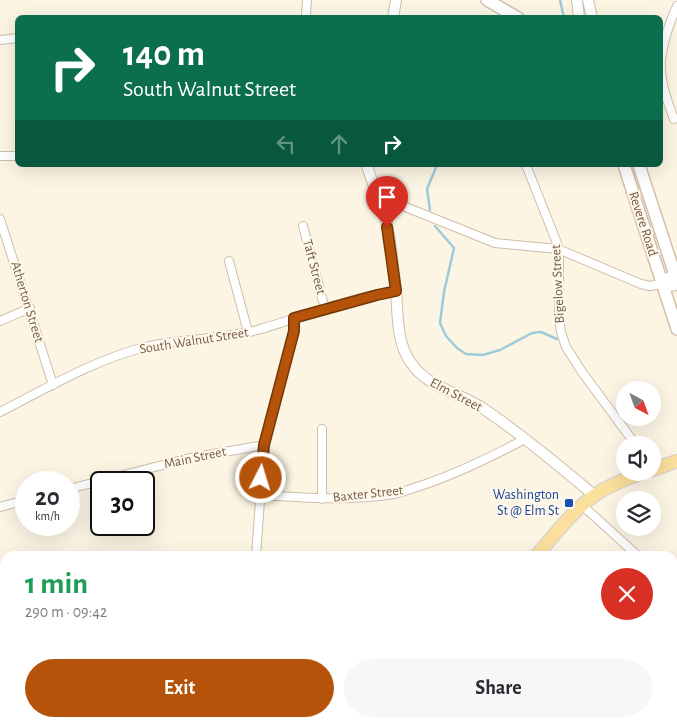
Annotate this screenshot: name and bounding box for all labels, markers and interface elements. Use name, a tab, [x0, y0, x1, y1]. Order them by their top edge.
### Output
icon: right	[40, 35, 105, 100]
text: 140 m	[123, 37, 205, 72]
text: South Walnut Street	[123, 78, 296, 100]
icon: left	[272, 130, 300, 158]
icon: ahead	[325, 130, 353, 158]
icon: right	[378, 130, 406, 158]
pin	[366, 176, 408, 227]
icon: arrive	[373, 183, 401, 211]
street label: Revere Road	[626, 190, 660, 258]
street label: Taft Street	[300, 238, 328, 297]
street label: Bigelow Street	[549, 244, 567, 324]
street label: Atherton Street	[8, 260, 46, 345]
street label: South Walnut Street	[138, 325, 250, 357]
street label: Elm Street	[428, 376, 485, 415]
north arrow	[616, 381, 661, 426]
map controls	[616, 381, 661, 536]
button: sound	[616, 436, 661, 481]
street label: Main Street	[163, 444, 228, 471]
position arrow	[234, 451, 286, 503]
speed limit sign: 30	[90, 471, 155, 536]
street label: Baxter Street	[332, 483, 404, 505]
text: 20	[35, 485, 60, 510]
place label: Washington St @ Elm St	[493, 488, 560, 518]
button: layers	[616, 491, 661, 536]
marker: Washington St @ Elm St	[563, 497, 575, 509]
text: km/h	[35, 510, 60, 522]
button: close	[601, 568, 653, 620]
text: 1 min	[25, 569, 88, 599]
text: 290 m · 09:42	[25, 604, 107, 620]
button: Exit	[25, 659, 334, 717]
button: Share	[344, 659, 653, 717]

